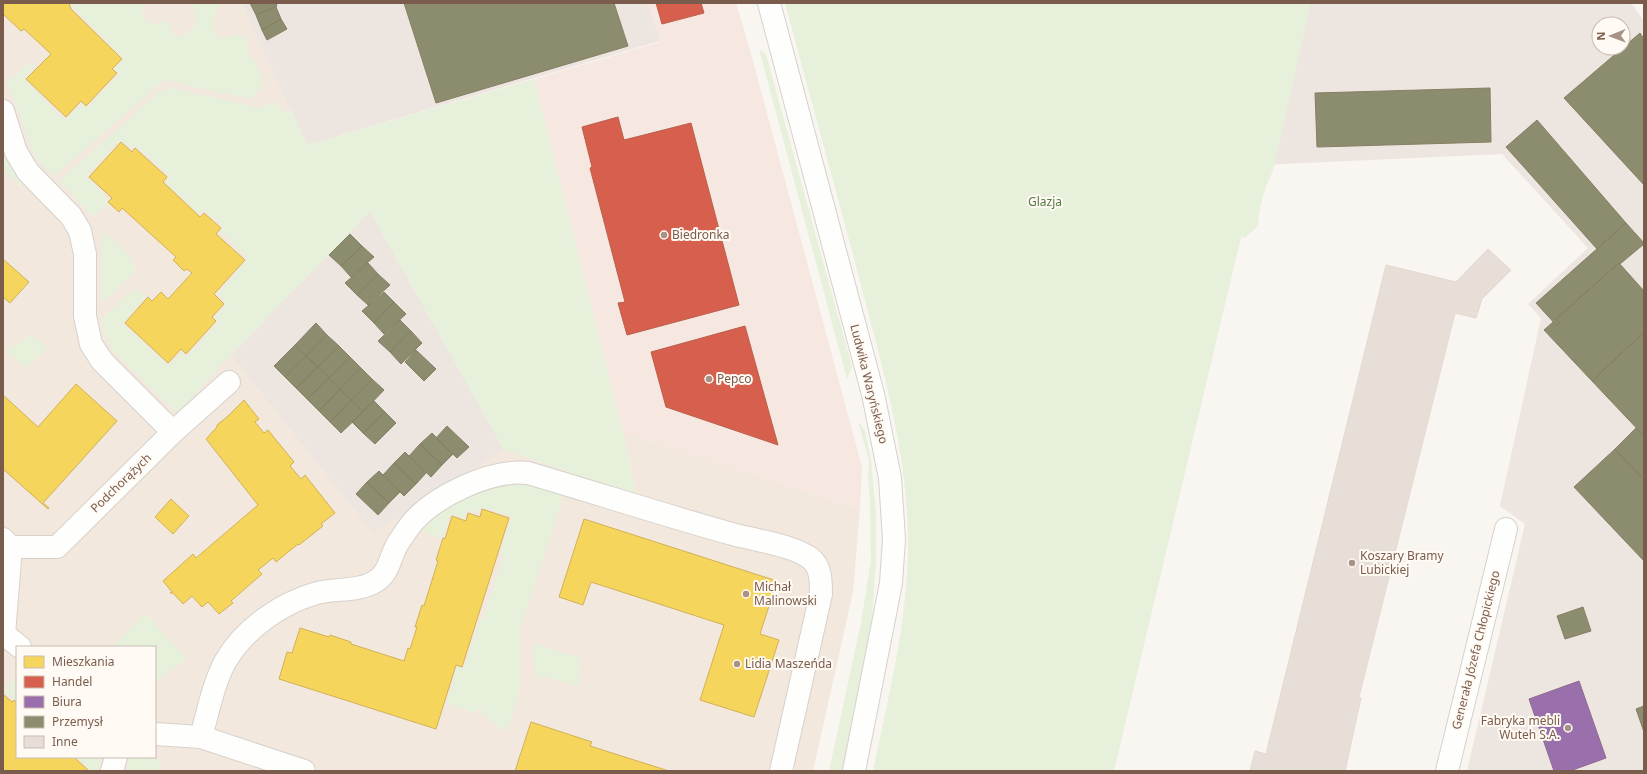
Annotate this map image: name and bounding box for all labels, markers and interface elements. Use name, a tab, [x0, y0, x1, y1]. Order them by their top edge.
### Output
north arrow	[1591, 16, 1631, 56]
text: N	[1593, 32, 1608, 41]
park label: Glazja	[1028, 193, 1062, 210]
place label: Biedronka	[672, 226, 730, 243]
marker: Biedronka	[659, 230, 669, 240]
street label: Ludwika Waryńskiego	[846, 322, 893, 445]
place label: Pepco	[717, 370, 751, 387]
marker: Pepco	[704, 374, 714, 384]
street label: Podchorążych	[86, 449, 155, 516]
place label: Koszary Bramy Lubickiej	[1360, 547, 1444, 578]
marker: Koszary Bramy Lubickiej	[1347, 558, 1357, 568]
street label: Generała Józefa Chłopickiego	[1448, 569, 1504, 731]
place label: Michał Malinowski	[754, 578, 817, 609]
marker: Michał Malinowski	[741, 589, 751, 599]
legend	[16, 646, 156, 758]
text: Mieszkania	[52, 653, 115, 670]
place label: Lidia Maszeńda	[745, 655, 832, 672]
marker: Lidia Maszeńda	[732, 659, 742, 669]
text: Handel	[52, 673, 92, 690]
text: Biura	[52, 693, 82, 710]
place label: Fabryka mebli Wuteh S.A.	[1481, 712, 1560, 743]
text: Przemysł	[52, 713, 104, 730]
marker: Fabryka mebli Wuteh S.A.	[1563, 723, 1573, 733]
text: Inne	[52, 733, 78, 750]

